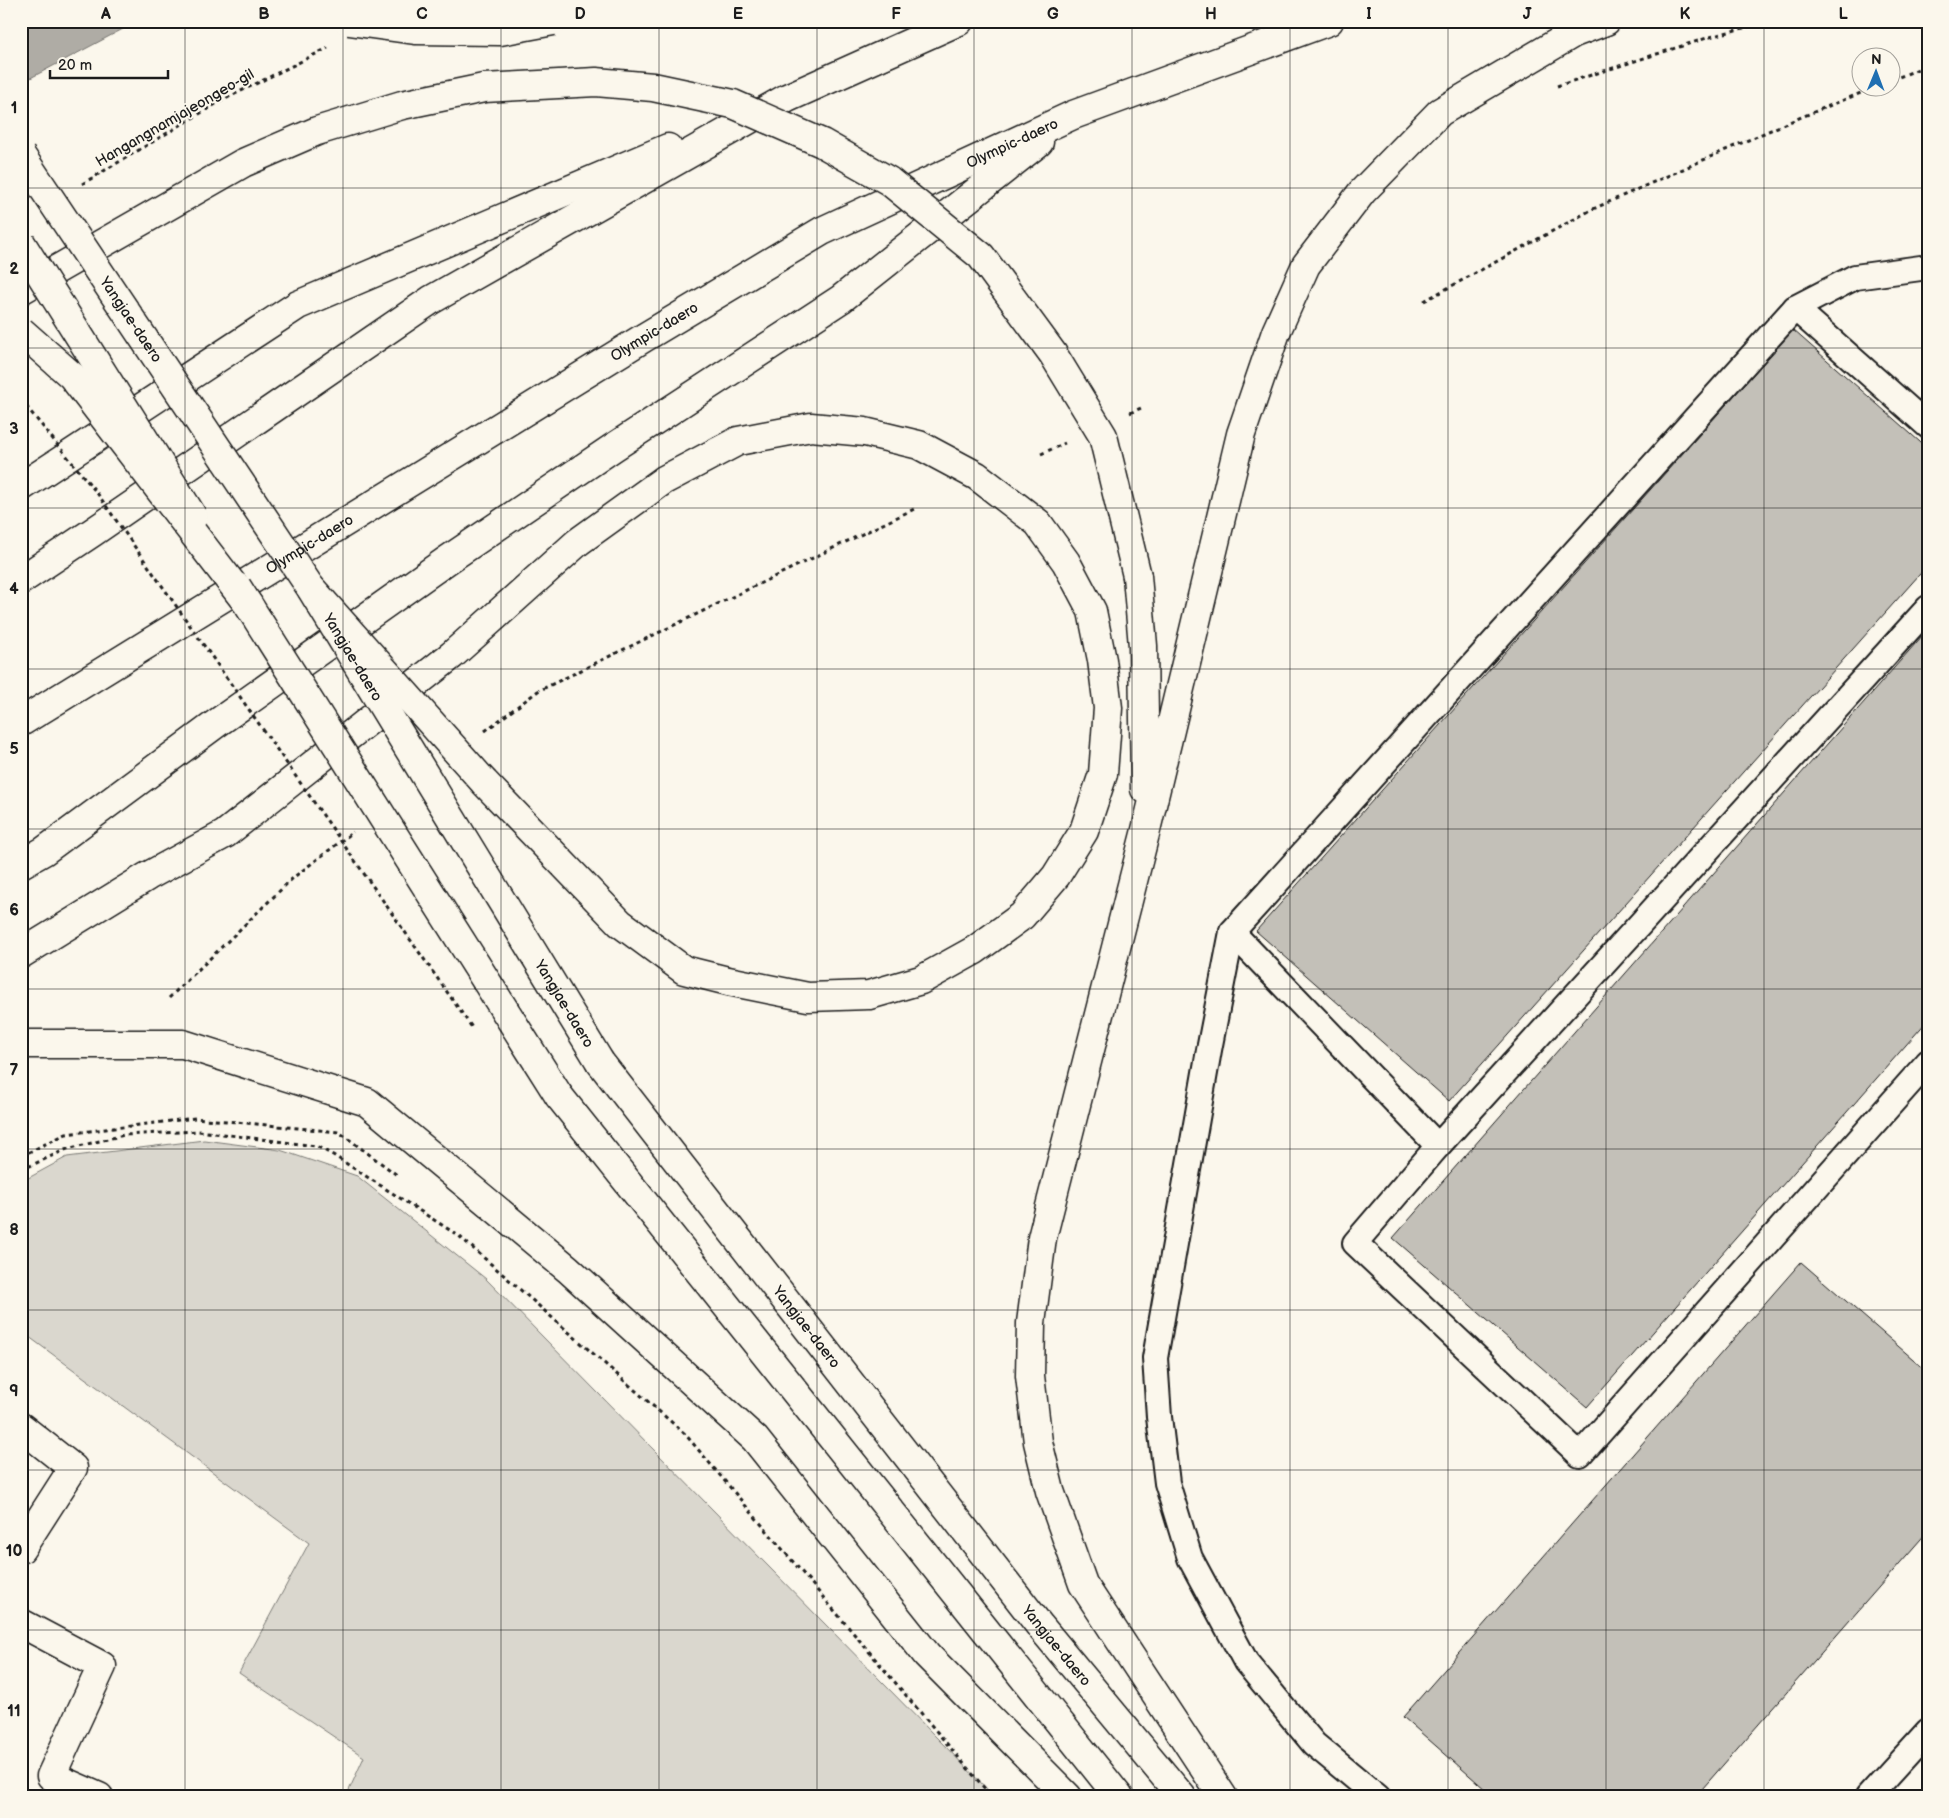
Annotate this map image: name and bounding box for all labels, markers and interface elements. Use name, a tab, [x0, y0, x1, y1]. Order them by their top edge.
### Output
text: A	[100, 5, 111, 24]
text: B	[258, 5, 270, 24]
text: C	[416, 5, 428, 24]
text: D	[574, 5, 586, 24]
text: E	[733, 5, 743, 24]
text: F	[891, 5, 901, 24]
text: G	[1047, 5, 1059, 24]
text: H	[1205, 5, 1217, 24]
text: I	[1366, 5, 1372, 24]
text: J	[1523, 5, 1532, 24]
text: K	[1680, 5, 1691, 24]
text: L	[1838, 5, 1848, 24]
scale bar	[50, 48, 168, 80]
north arrow	[1852, 48, 1902, 98]
text: N	[1871, 51, 1882, 68]
text: 20 m	[58, 56, 92, 75]
street label: Hangangnamjajeongeo-gil	[92, 65, 258, 171]
text: 1	[11, 99, 17, 118]
street label: Olympic-daero	[963, 114, 1061, 173]
text: 2	[9, 260, 19, 279]
street label: Yangjae-daero	[95, 272, 167, 366]
street label: Olympic-daero	[607, 298, 702, 366]
text: 3	[9, 420, 19, 439]
street label: Olympic-daero	[262, 510, 357, 578]
text: 4	[9, 580, 19, 599]
street label: Yangjae-daero	[318, 609, 387, 705]
text: 5	[9, 740, 19, 759]
text: 6	[9, 901, 19, 920]
street label: Yangjae-daero	[530, 956, 598, 1051]
text: 7	[10, 1061, 19, 1080]
text: 8	[9, 1221, 19, 1240]
street label: Yangjae-daero	[768, 1281, 845, 1372]
text: 9	[9, 1382, 19, 1401]
text: 10	[6, 1542, 22, 1561]
street label: Yangjae-daero	[1017, 1600, 1095, 1690]
text: 11	[7, 1702, 21, 1721]

